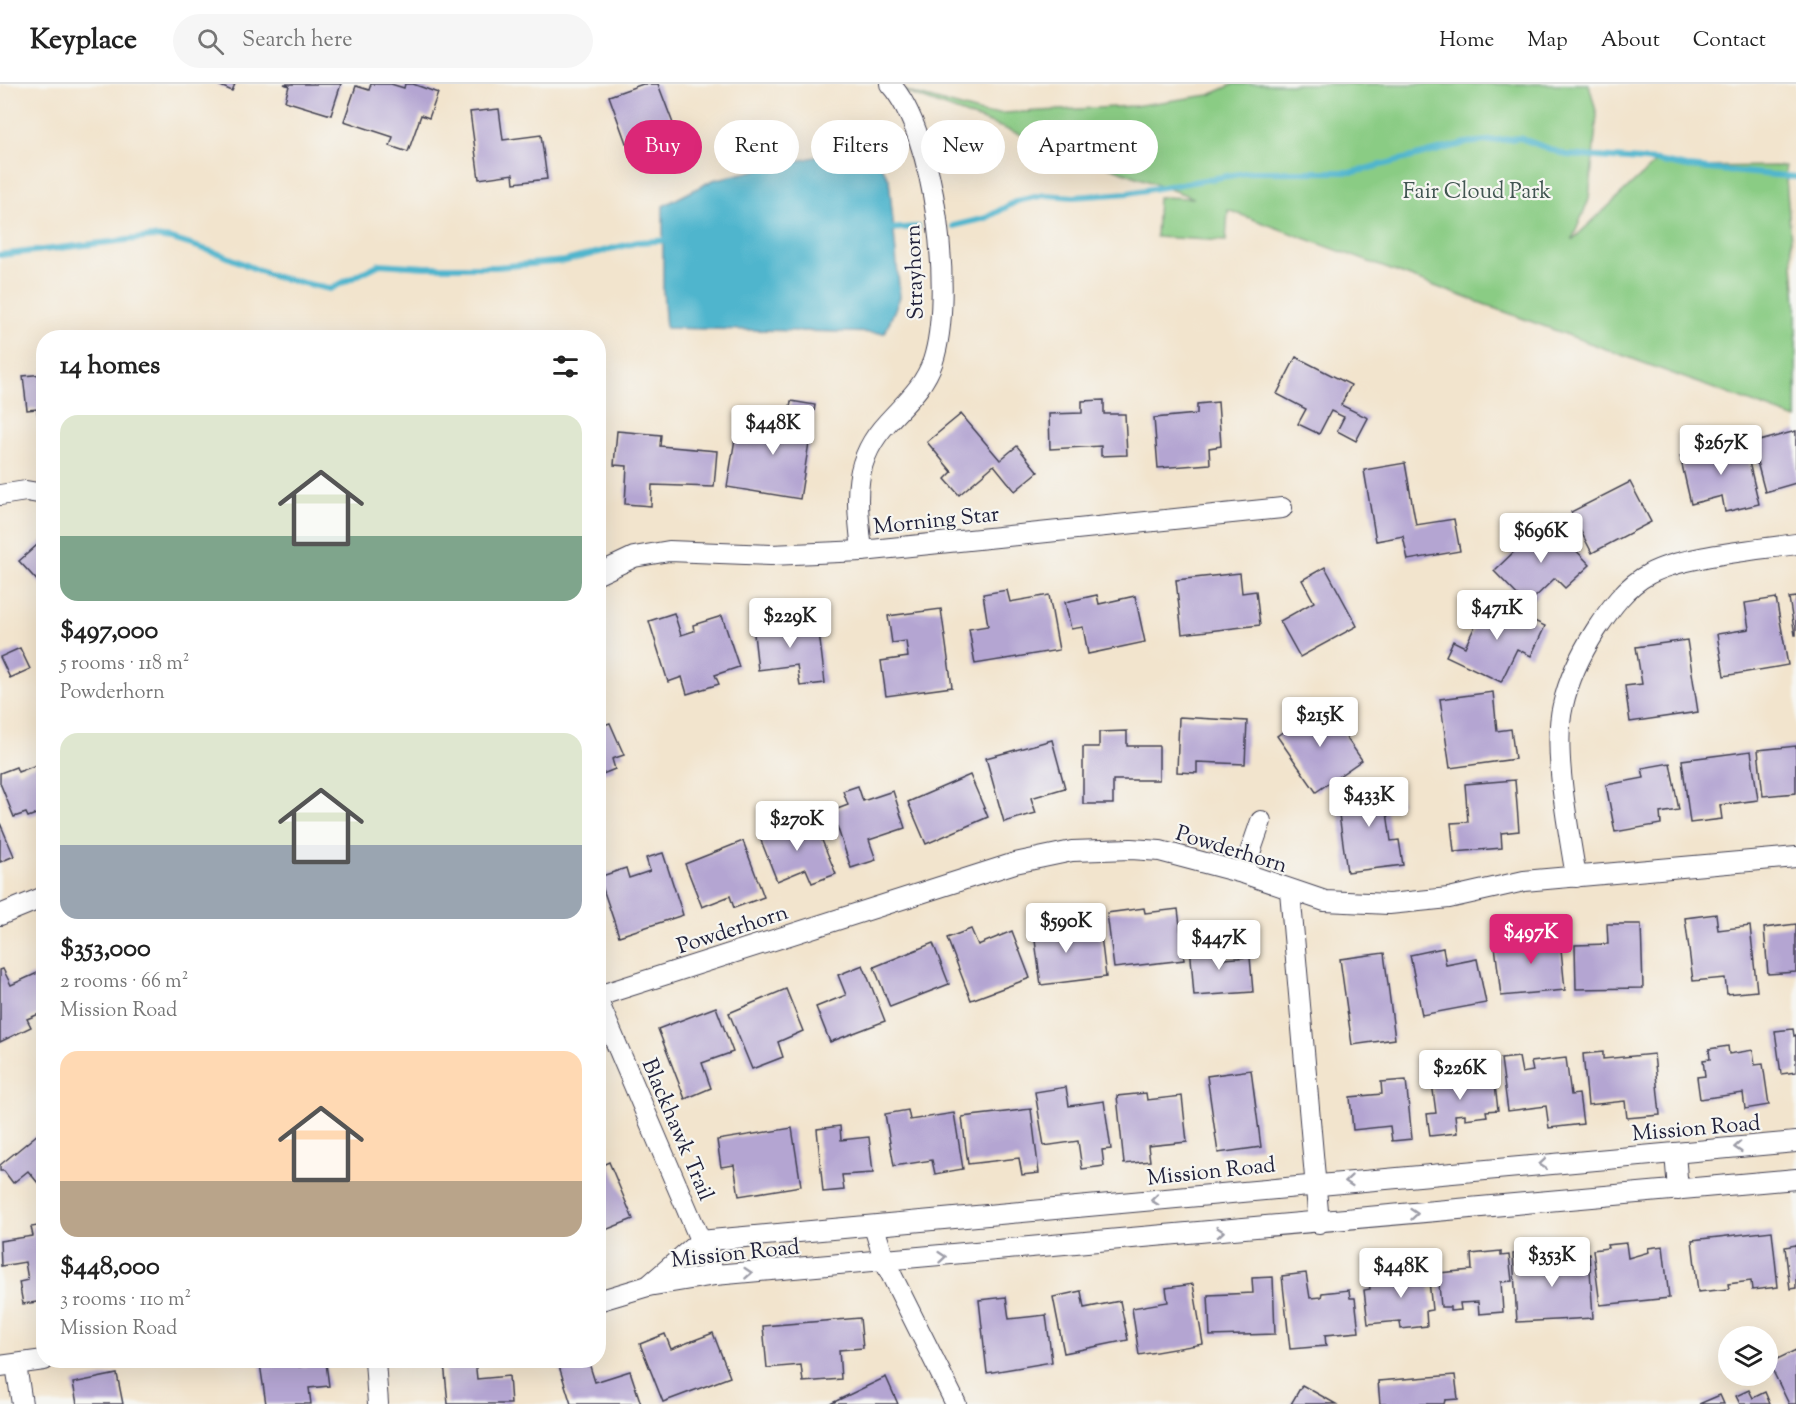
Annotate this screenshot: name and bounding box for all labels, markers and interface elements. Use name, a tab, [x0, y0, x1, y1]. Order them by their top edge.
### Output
search box	[173, 14, 593, 68]
text: Keyplace	[30, 21, 137, 61]
icon: search	[194, 25, 227, 58]
text: Search here	[242, 25, 352, 57]
text: Home	[1439, 26, 1494, 56]
text: Map	[1527, 26, 1568, 56]
text: About	[1601, 26, 1660, 56]
text: Contact	[1693, 26, 1766, 56]
chip: Buy	[624, 120, 702, 174]
chip: Rent	[714, 120, 799, 174]
chip: Filters	[811, 120, 909, 174]
chip: New	[921, 120, 1005, 174]
chip: Apartment	[1017, 120, 1158, 174]
park label: Fair Cloud Park	[1403, 177, 1551, 209]
street label: Strayhorn	[898, 224, 934, 320]
text: 14 homes	[60, 348, 160, 385]
icon: filters	[549, 350, 582, 383]
pin: $448K	[731, 405, 815, 456]
text: $448K	[745, 410, 801, 439]
pin: $267K	[1679, 425, 1763, 476]
text: $267K	[1694, 430, 1748, 459]
icon: home	[267, 454, 375, 562]
street label: Morning Star	[872, 499, 1001, 544]
pin: $696K	[1499, 513, 1583, 564]
text: $696K	[1514, 518, 1568, 547]
pin: $471K	[1455, 590, 1539, 641]
text: $471K	[1471, 595, 1523, 624]
pin: $229K	[748, 598, 832, 649]
text: $229K	[763, 603, 817, 632]
text: $497,000	[60, 613, 158, 650]
text: 5 rooms · 118 m²	[60, 650, 190, 679]
text: Powderhorn	[60, 679, 165, 708]
pin: $215K	[1278, 697, 1362, 748]
text: $215K	[1296, 702, 1344, 731]
icon: home	[267, 772, 375, 880]
pin: $433K	[1327, 777, 1411, 828]
text: $433K	[1343, 782, 1395, 811]
pin: $270K	[755, 801, 839, 852]
text: $270K	[770, 806, 824, 835]
street label: Powderhorn	[1171, 819, 1291, 883]
street label: Powderhorn	[673, 898, 793, 964]
pin: $590K	[1024, 903, 1108, 954]
text: $590K	[1040, 908, 1092, 937]
pin: $497K	[1489, 914, 1573, 965]
text: $497K	[1504, 919, 1558, 948]
pin: $447K	[1177, 920, 1261, 971]
text: $447K	[1191, 925, 1247, 954]
text: $353,000	[60, 931, 151, 968]
text: 2 rooms · 66 m²	[60, 968, 188, 997]
text: Mission Road	[60, 997, 177, 1026]
pin: $226K	[1418, 1050, 1502, 1101]
street label: Blackhawk Trail	[632, 1054, 721, 1206]
text: $226K	[1433, 1055, 1487, 1084]
icon: home	[267, 1090, 375, 1198]
street label: Mission Road	[1631, 1108, 1762, 1152]
one-way arrow	[1733, 1140, 1742, 1153]
street label: Mission Road	[1145, 1150, 1277, 1196]
one-way arrow	[1539, 1157, 1548, 1170]
one-way arrow	[1345, 1174, 1354, 1187]
one-way arrow	[1151, 1193, 1160, 1206]
one-way arrow	[1410, 1208, 1419, 1221]
one-way arrow	[1215, 1226, 1224, 1239]
street label: Mission Road	[669, 1232, 801, 1278]
pin: $353K	[1510, 1237, 1594, 1288]
text: $353K	[1528, 1242, 1576, 1271]
pin: $448K	[1359, 1248, 1443, 1299]
text: $448,000	[60, 1249, 160, 1286]
one-way arrow	[938, 1251, 947, 1264]
text: $448K	[1373, 1253, 1429, 1282]
one-way arrow	[743, 1266, 752, 1279]
text: 3 rooms · 110 m²	[60, 1286, 191, 1315]
text: Mission Road	[60, 1315, 177, 1344]
map controls	[1718, 1326, 1778, 1386]
button: layers	[1718, 1326, 1778, 1386]

